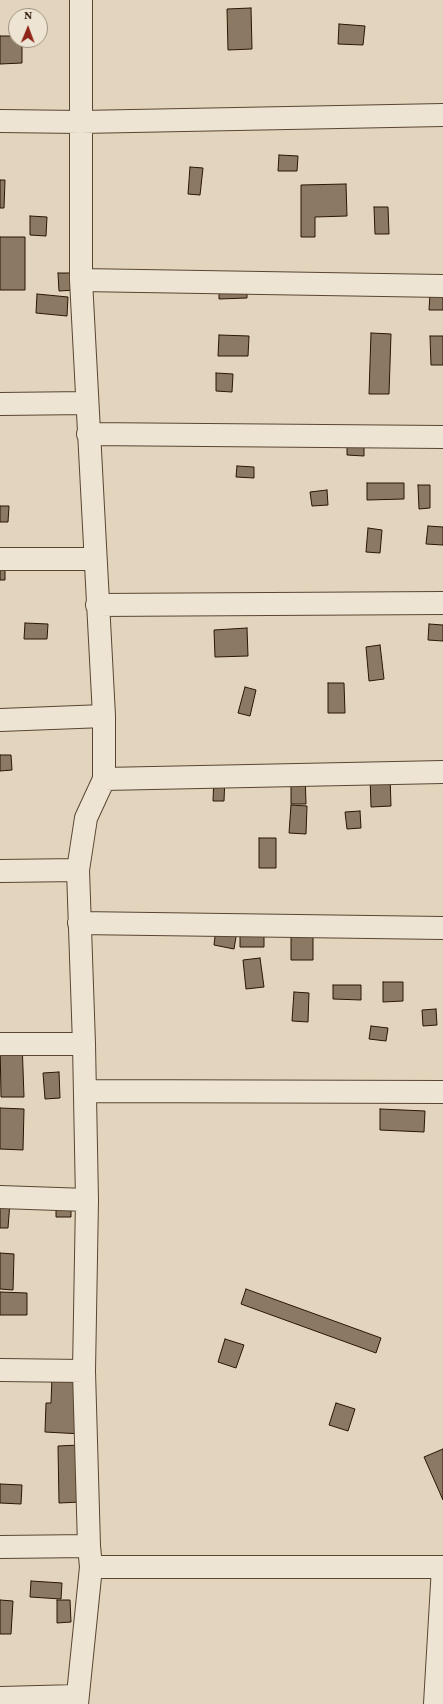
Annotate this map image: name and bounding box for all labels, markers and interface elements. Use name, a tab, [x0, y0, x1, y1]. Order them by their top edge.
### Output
north arrow	[8, 8, 48, 48]
text: N	[24, 9, 32, 24]

